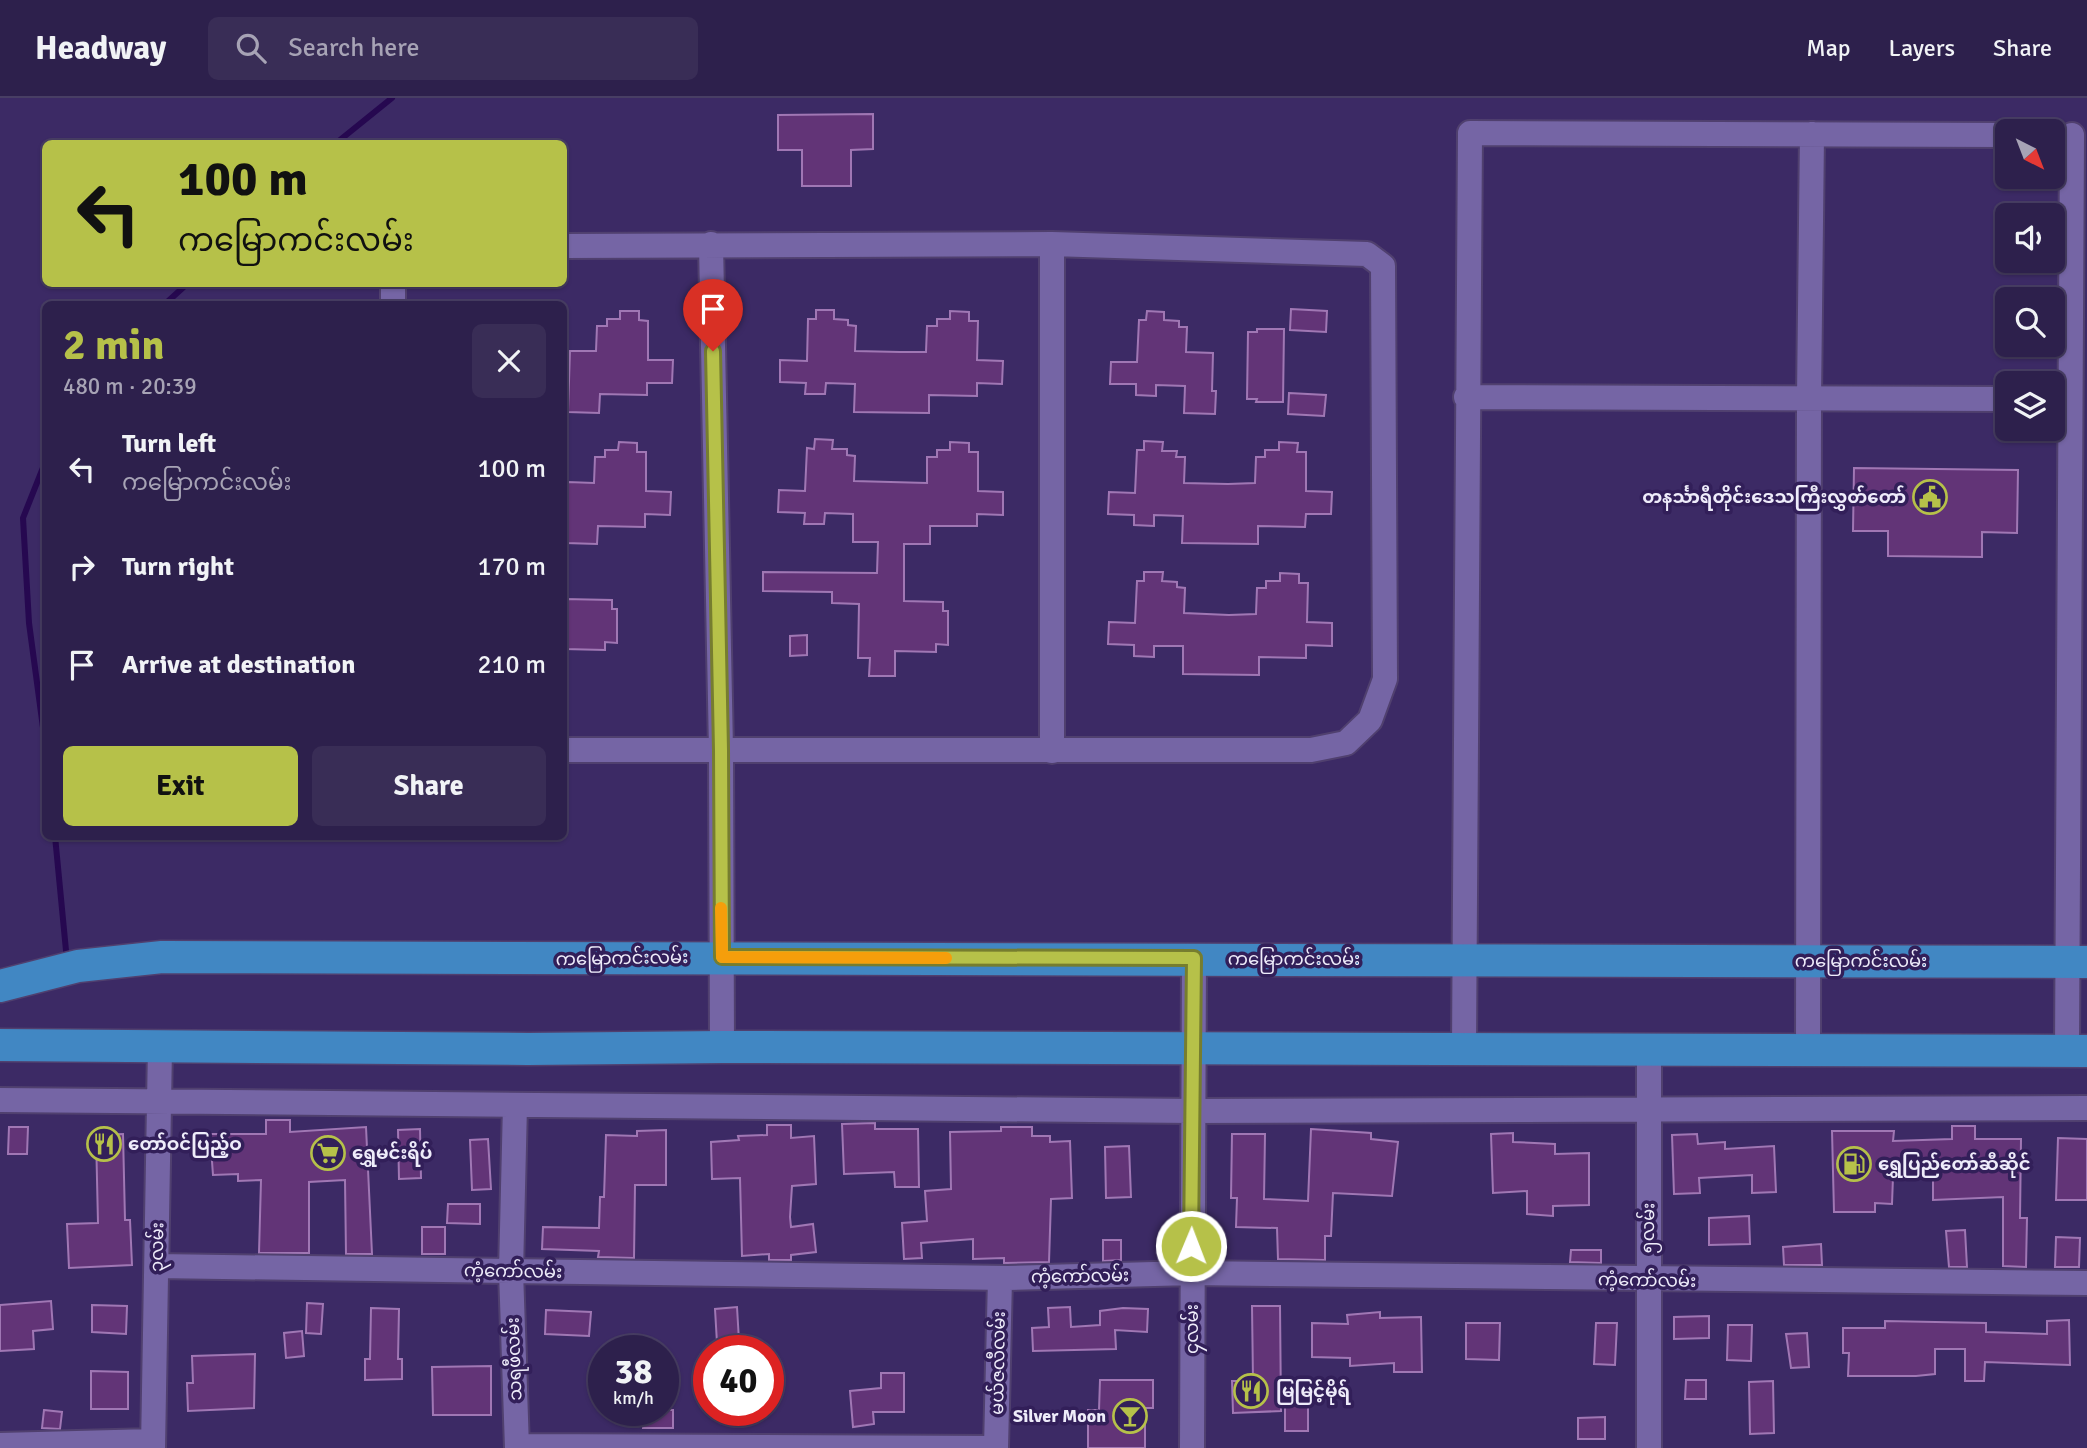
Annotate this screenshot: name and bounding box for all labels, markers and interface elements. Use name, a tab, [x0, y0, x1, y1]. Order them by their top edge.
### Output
search box	[208, 17, 698, 80]
text: Headway	[35, 28, 166, 69]
icon: search	[232, 29, 270, 67]
text: Search here	[288, 32, 419, 64]
text: Map	[1806, 33, 1851, 63]
text: Layers	[1889, 33, 1955, 63]
text: Share	[1993, 33, 2052, 63]
north arrow	[1995, 119, 2065, 189]
map controls	[1995, 119, 2065, 441]
text: 100 m	[178, 149, 308, 209]
icon: left	[63, 168, 154, 259]
button: sound	[1995, 203, 2065, 273]
text: ကမြောကင်းလမ်း	[178, 221, 414, 260]
pin	[683, 279, 743, 351]
button: search	[1995, 287, 2065, 357]
icon: arrive	[694, 290, 732, 328]
text: 2 min	[63, 320, 164, 371]
button: close	[472, 324, 546, 398]
button: layers	[1995, 371, 2065, 441]
text: 480 m · 20:39	[63, 372, 197, 401]
text: Turn left	[122, 428, 216, 460]
icon: left	[63, 450, 101, 488]
text: 100 m	[477, 453, 546, 485]
text: ကမြောကင်းလမ်း	[122, 468, 292, 497]
public building icon: တနင်္သာရီတိုင်းဒေသကြီးလွှတ်တော်	[1911, 478, 1949, 516]
place label: တနင်္သာရီတိုင်းဒေသကြီးလွှတ်တော်	[1642, 485, 1906, 511]
icon: right	[63, 548, 101, 586]
text: Turn right	[122, 551, 234, 583]
text: 170 m	[477, 551, 546, 583]
icon: arrive	[63, 646, 101, 684]
text: Arrive at destination	[122, 649, 355, 681]
text: 210 m	[477, 649, 546, 681]
button: Exit	[63, 746, 298, 826]
button: Share	[312, 746, 546, 826]
street label: ကမြောကင်းလမ်း	[555, 944, 689, 974]
street label: ကမြောကင်းလမ်း	[1228, 946, 1360, 974]
street label: ကမြောကင်းလမ်း	[1795, 948, 1927, 976]
restaurant icon: တော်ဝင်ပြည့်ဝ	[85, 1125, 123, 1163]
place label: တော်ဝင်ပြည့်ဝ	[128, 1132, 242, 1158]
supermarket icon: ရွှေမင်းရိပ်	[309, 1134, 347, 1172]
place label: ရွှေမင်းရိပ်	[352, 1141, 432, 1167]
fuel station icon: ရွှေပြည်တော်ဆီဆိုင်	[1835, 1145, 1873, 1183]
place label: ရွှေပြည်တော်ဆီဆိုင်	[1878, 1152, 2031, 1178]
street label: ၅လမ်း	[1635, 1202, 1663, 1254]
position arrow	[1154, 1209, 1228, 1283]
street label: ၃လမ်း	[144, 1222, 172, 1272]
street label: ကံ့ကော်လမ်း	[464, 1257, 562, 1284]
street label: ကံ့ကော်လမ်း	[1031, 1262, 1129, 1289]
street label: ကံ့ကော်လမ်း	[1598, 1266, 1696, 1293]
street label: ၄လမ်း	[1179, 1304, 1207, 1354]
street label: မယ်ဇလီလမ်း	[983, 1311, 1010, 1415]
street label: သရဖီလမ်း	[499, 1317, 530, 1401]
speed limit sign: 40	[693, 1335, 784, 1426]
text: 38	[615, 1350, 652, 1393]
restaurant icon: မြမြင့်မိုရ်	[1232, 1372, 1270, 1410]
place label: မြမြင့်မိုရ်	[1276, 1379, 1351, 1405]
text: km/h	[613, 1387, 654, 1409]
bar icon: Silver Moon	[1111, 1397, 1149, 1435]
place label: Silver Moon	[1013, 1405, 1106, 1427]

